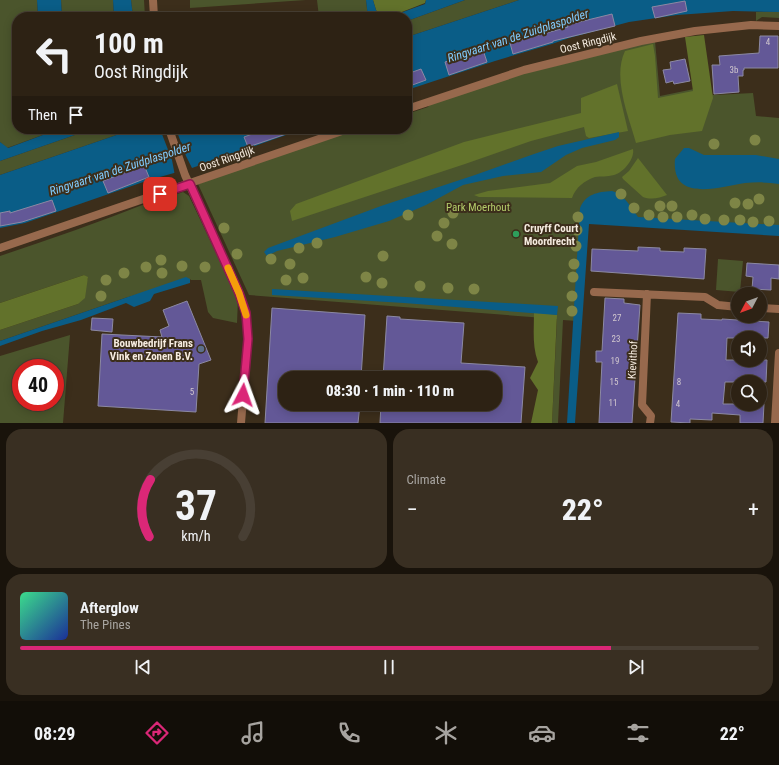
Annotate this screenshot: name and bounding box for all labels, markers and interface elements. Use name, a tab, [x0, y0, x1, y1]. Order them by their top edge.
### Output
water label: Ringvaart van de Zuidplaspolder	[446, 6, 591, 65]
text: 100 m	[94, 27, 164, 60]
icon: left	[28, 28, 80, 80]
street label: Oost Ringdijk	[559, 30, 617, 56]
house number: 4	[766, 37, 771, 47]
text: Oost Ringdijk	[94, 61, 188, 82]
house number: 3b	[730, 65, 739, 75]
icon: arrive	[65, 104, 87, 126]
text: Then	[28, 106, 57, 124]
water label: Ringvaart van de Zuidplaspolder	[48, 139, 193, 198]
street label: Oost Ringdijk	[198, 143, 256, 174]
pin	[143, 177, 177, 211]
icon: arrive	[149, 183, 171, 205]
park label: Park Moerhout	[446, 201, 510, 214]
place label: Cruyff Court Moordrecht	[524, 222, 579, 248]
marker: Cruyff Court Moordrecht	[511, 229, 521, 239]
north arrow	[731, 287, 767, 323]
map controls	[731, 287, 767, 411]
house number: 27	[613, 313, 622, 323]
button: sound	[731, 331, 767, 367]
house number: 23	[612, 334, 620, 344]
place label: Bouwbedrijf Frans Vink en Zonen B.V.	[110, 337, 193, 363]
street label: Kievithof	[626, 340, 641, 380]
marker: Bouwbedrijf Frans Vink en Zonen B.V.	[196, 344, 206, 354]
house number: 19	[611, 356, 619, 366]
speed limit sign: 40	[12, 359, 64, 411]
position arrow	[222, 374, 264, 416]
button: search	[731, 375, 767, 411]
house number: 15	[610, 377, 619, 387]
house number: 8	[677, 377, 681, 387]
text: 08:30 · 1 min · 110 m	[326, 382, 454, 400]
house number: 5	[190, 387, 195, 397]
house number: 11	[609, 398, 617, 408]
house number: 4	[676, 399, 681, 409]
text: Climate	[407, 472, 446, 487]
text: 37	[175, 480, 217, 529]
text: 22°	[562, 492, 604, 527]
text: −	[407, 497, 418, 522]
text: +	[748, 497, 759, 522]
text: km/h	[182, 527, 211, 543]
text: Afterglow	[80, 599, 139, 617]
text: The Pines	[80, 617, 131, 632]
icon: previous	[132, 656, 154, 678]
icon: pause	[378, 656, 400, 678]
icon: next	[625, 656, 647, 678]
icon: directions	[143, 719, 171, 747]
icon: music	[239, 719, 267, 747]
icon: phone	[335, 719, 363, 747]
icon: climate	[432, 719, 460, 747]
icon: car	[528, 719, 556, 747]
icon: filters	[624, 719, 652, 747]
text: 08:29	[34, 723, 75, 744]
text: 22°	[720, 723, 745, 744]

